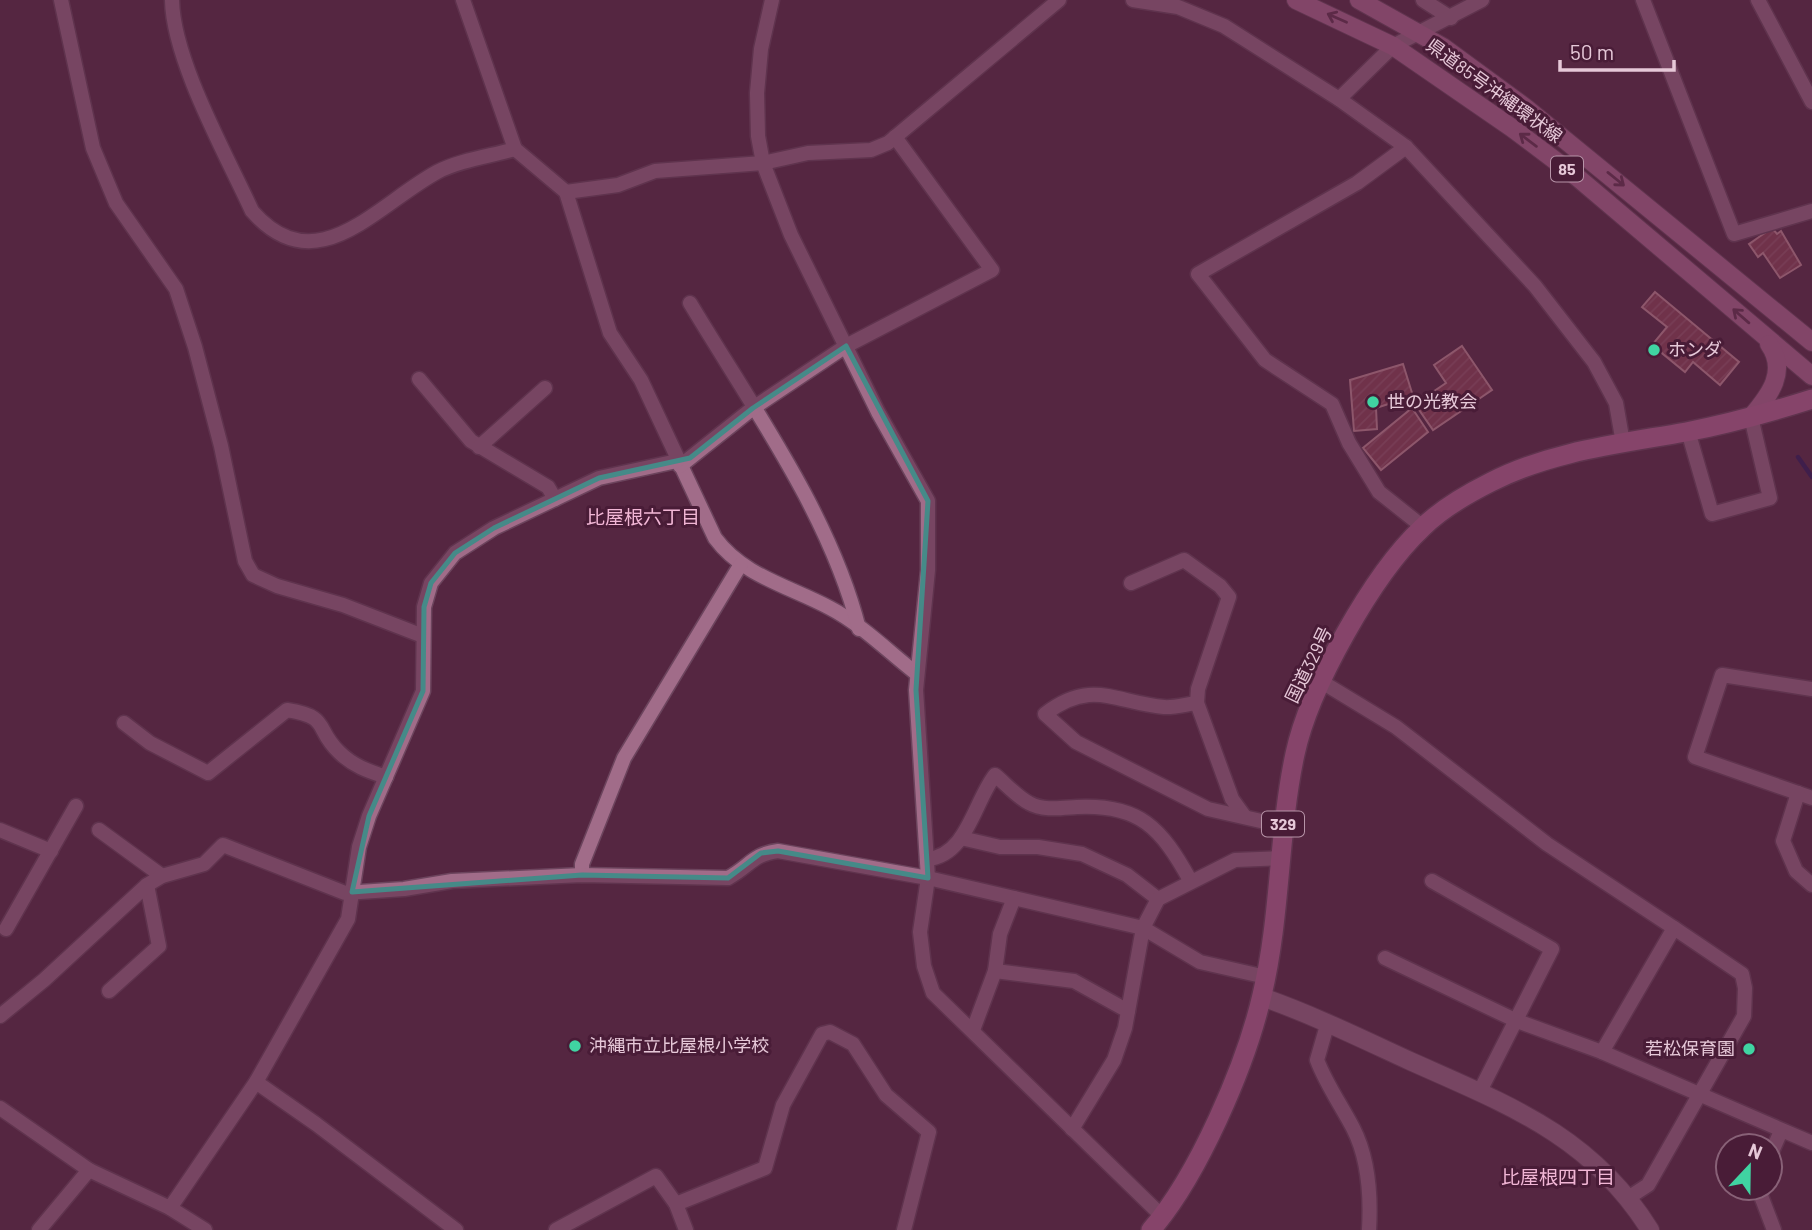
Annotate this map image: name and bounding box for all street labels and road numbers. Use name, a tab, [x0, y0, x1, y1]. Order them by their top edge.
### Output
street label: 県道85号沖縄環状線	[1422, 33, 1567, 147]
road number: 85	[1551, 156, 1583, 182]
street label: 国道329号	[1280, 623, 1336, 706]
road number: 329	[1262, 811, 1304, 836]

